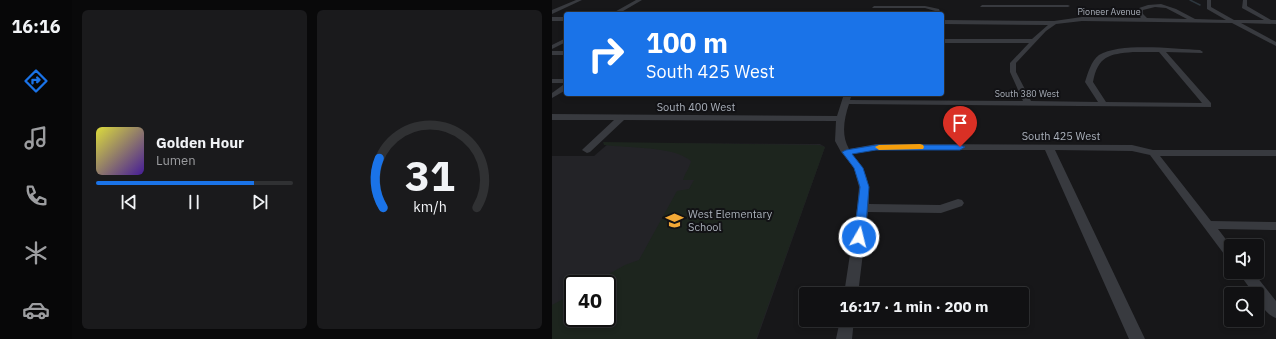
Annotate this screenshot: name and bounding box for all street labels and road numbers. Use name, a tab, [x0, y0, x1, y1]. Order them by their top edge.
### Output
street label: Pioneer Avenue	[1077, 6, 1141, 17]
street label: South 380 West	[995, 88, 1059, 99]
street label: South 400 West	[657, 100, 735, 114]
street label: South 425 West	[1022, 129, 1100, 143]

